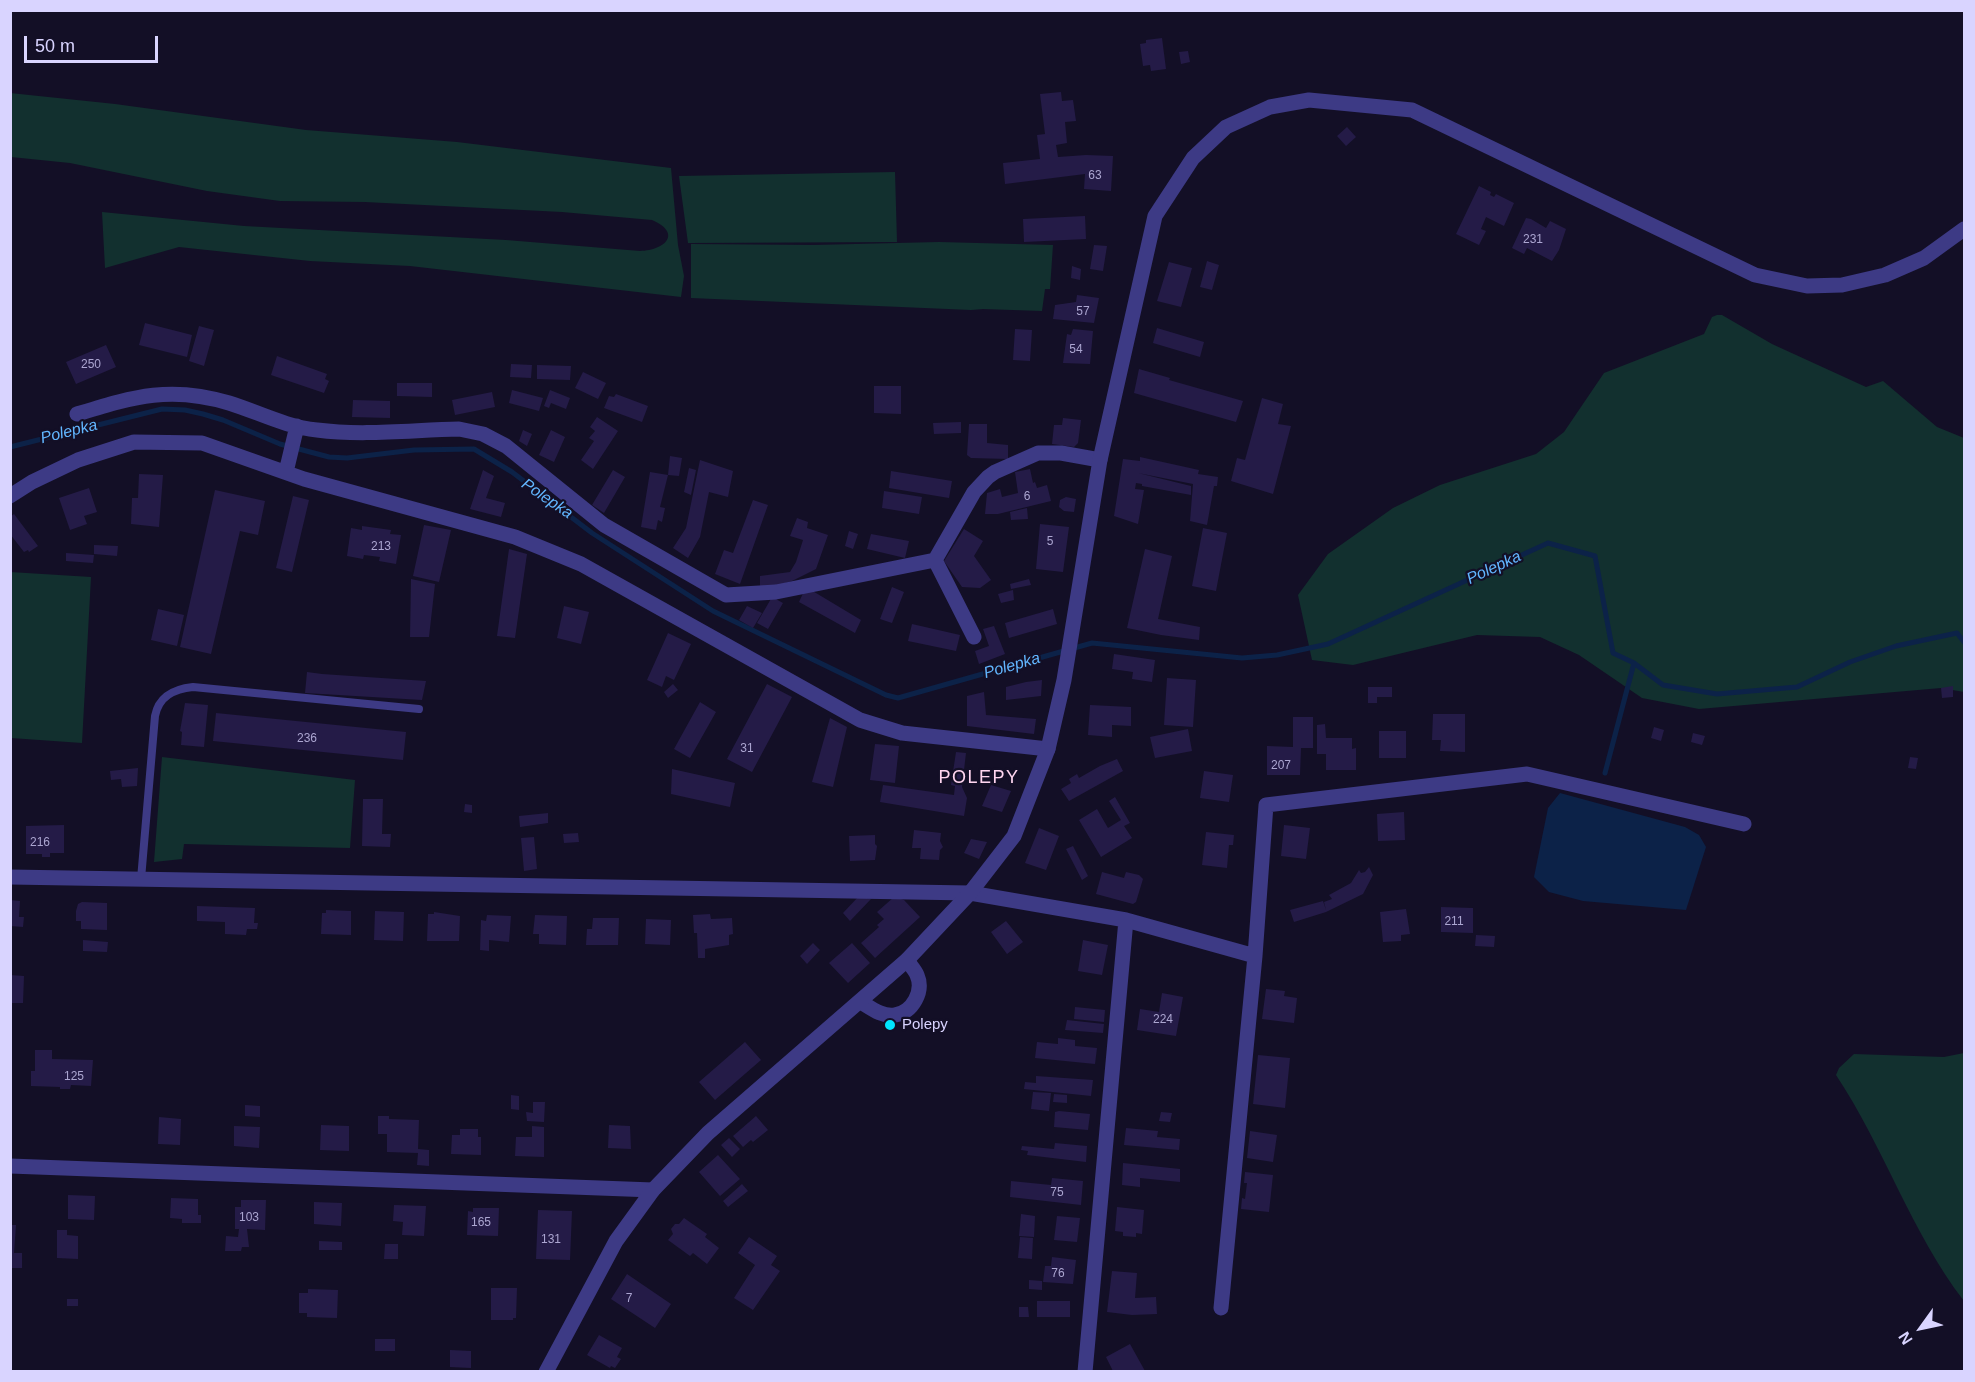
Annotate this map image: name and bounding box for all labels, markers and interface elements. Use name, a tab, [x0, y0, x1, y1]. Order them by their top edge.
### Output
scale bar	[27, 24, 160, 62]
text: 50 m	[35, 36, 75, 56]
house number: 63	[1088, 169, 1102, 183]
house number: 231	[1523, 233, 1543, 247]
house number: 57	[1076, 305, 1090, 319]
house number: 54	[1069, 343, 1083, 357]
house number: 250	[81, 358, 101, 372]
water label: Polepka	[39, 416, 99, 448]
water label: Polepka	[518, 475, 576, 523]
house number: 6	[1024, 490, 1030, 504]
house number: 5	[1047, 535, 1053, 549]
house number: 213	[371, 540, 391, 554]
water label: Polepka	[1464, 547, 1524, 589]
water label: Polepka	[982, 649, 1042, 683]
house number: 236	[297, 732, 317, 746]
house number: 31	[740, 742, 754, 756]
house number: 207	[1271, 759, 1291, 773]
district label: POLEPY	[938, 767, 1020, 789]
house number: 216	[30, 836, 50, 850]
house number: 211	[1444, 915, 1464, 929]
house number: 224	[1153, 1013, 1173, 1027]
place label: Polepy	[902, 1016, 948, 1034]
marker: Polepy	[883, 1018, 897, 1032]
house number: 125	[64, 1070, 84, 1084]
house number: 75	[1050, 1186, 1064, 1200]
house number: 103	[239, 1211, 259, 1225]
house number: 165	[471, 1216, 491, 1230]
house number: 131	[541, 1233, 561, 1247]
house number: 76	[1051, 1267, 1065, 1281]
house number: 7	[626, 1292, 632, 1306]
north arrow	[1891, 1298, 1951, 1358]
text: N	[1895, 1329, 1916, 1348]

